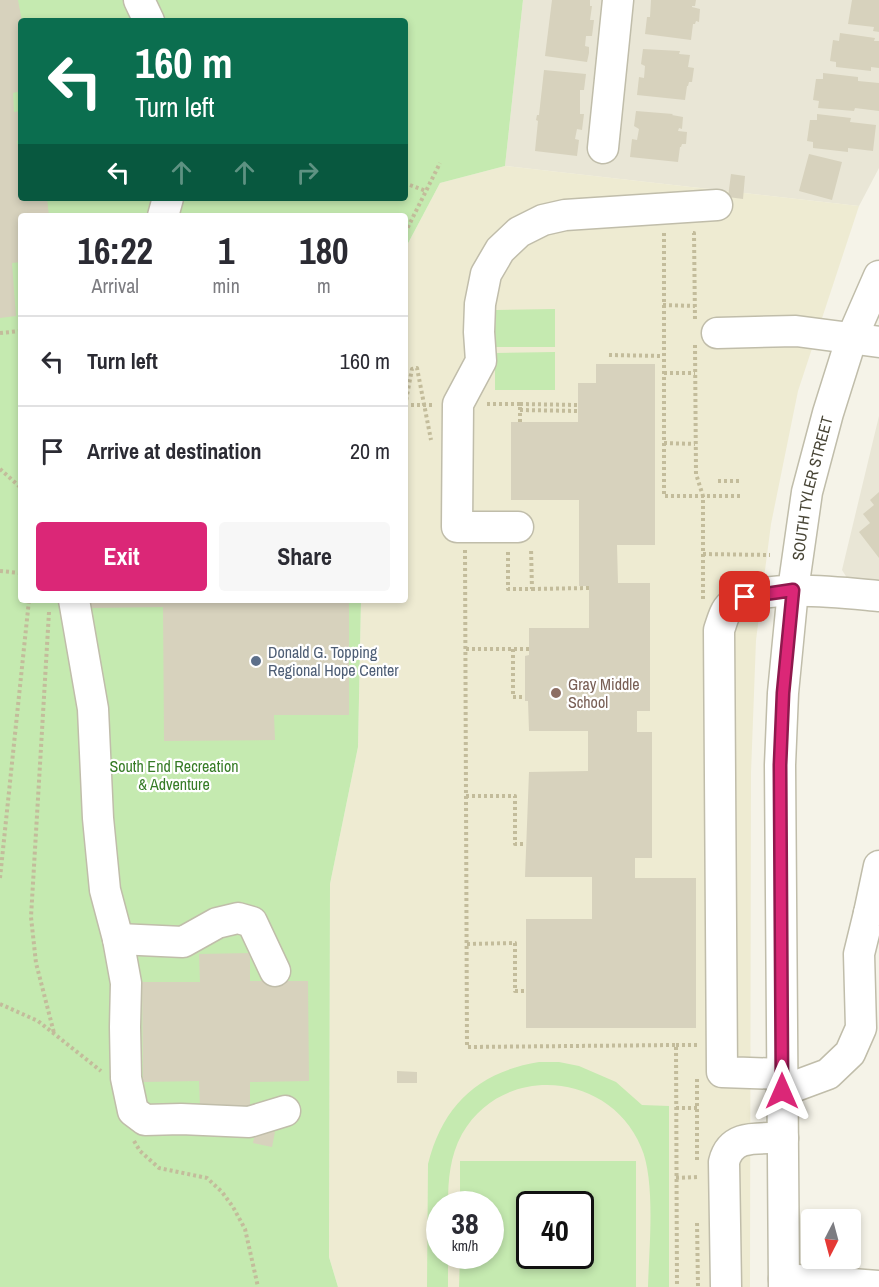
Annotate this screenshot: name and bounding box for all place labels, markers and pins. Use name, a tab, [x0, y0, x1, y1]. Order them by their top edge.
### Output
pin	[719, 571, 770, 622]
place label: Donald G. Topping Regional Hope Center	[268, 641, 399, 681]
marker: Donald G. Topping Regional Hope Center	[249, 654, 263, 668]
place label: Gray Middle School	[568, 673, 639, 713]
marker: Gray Middle School	[549, 686, 563, 700]

